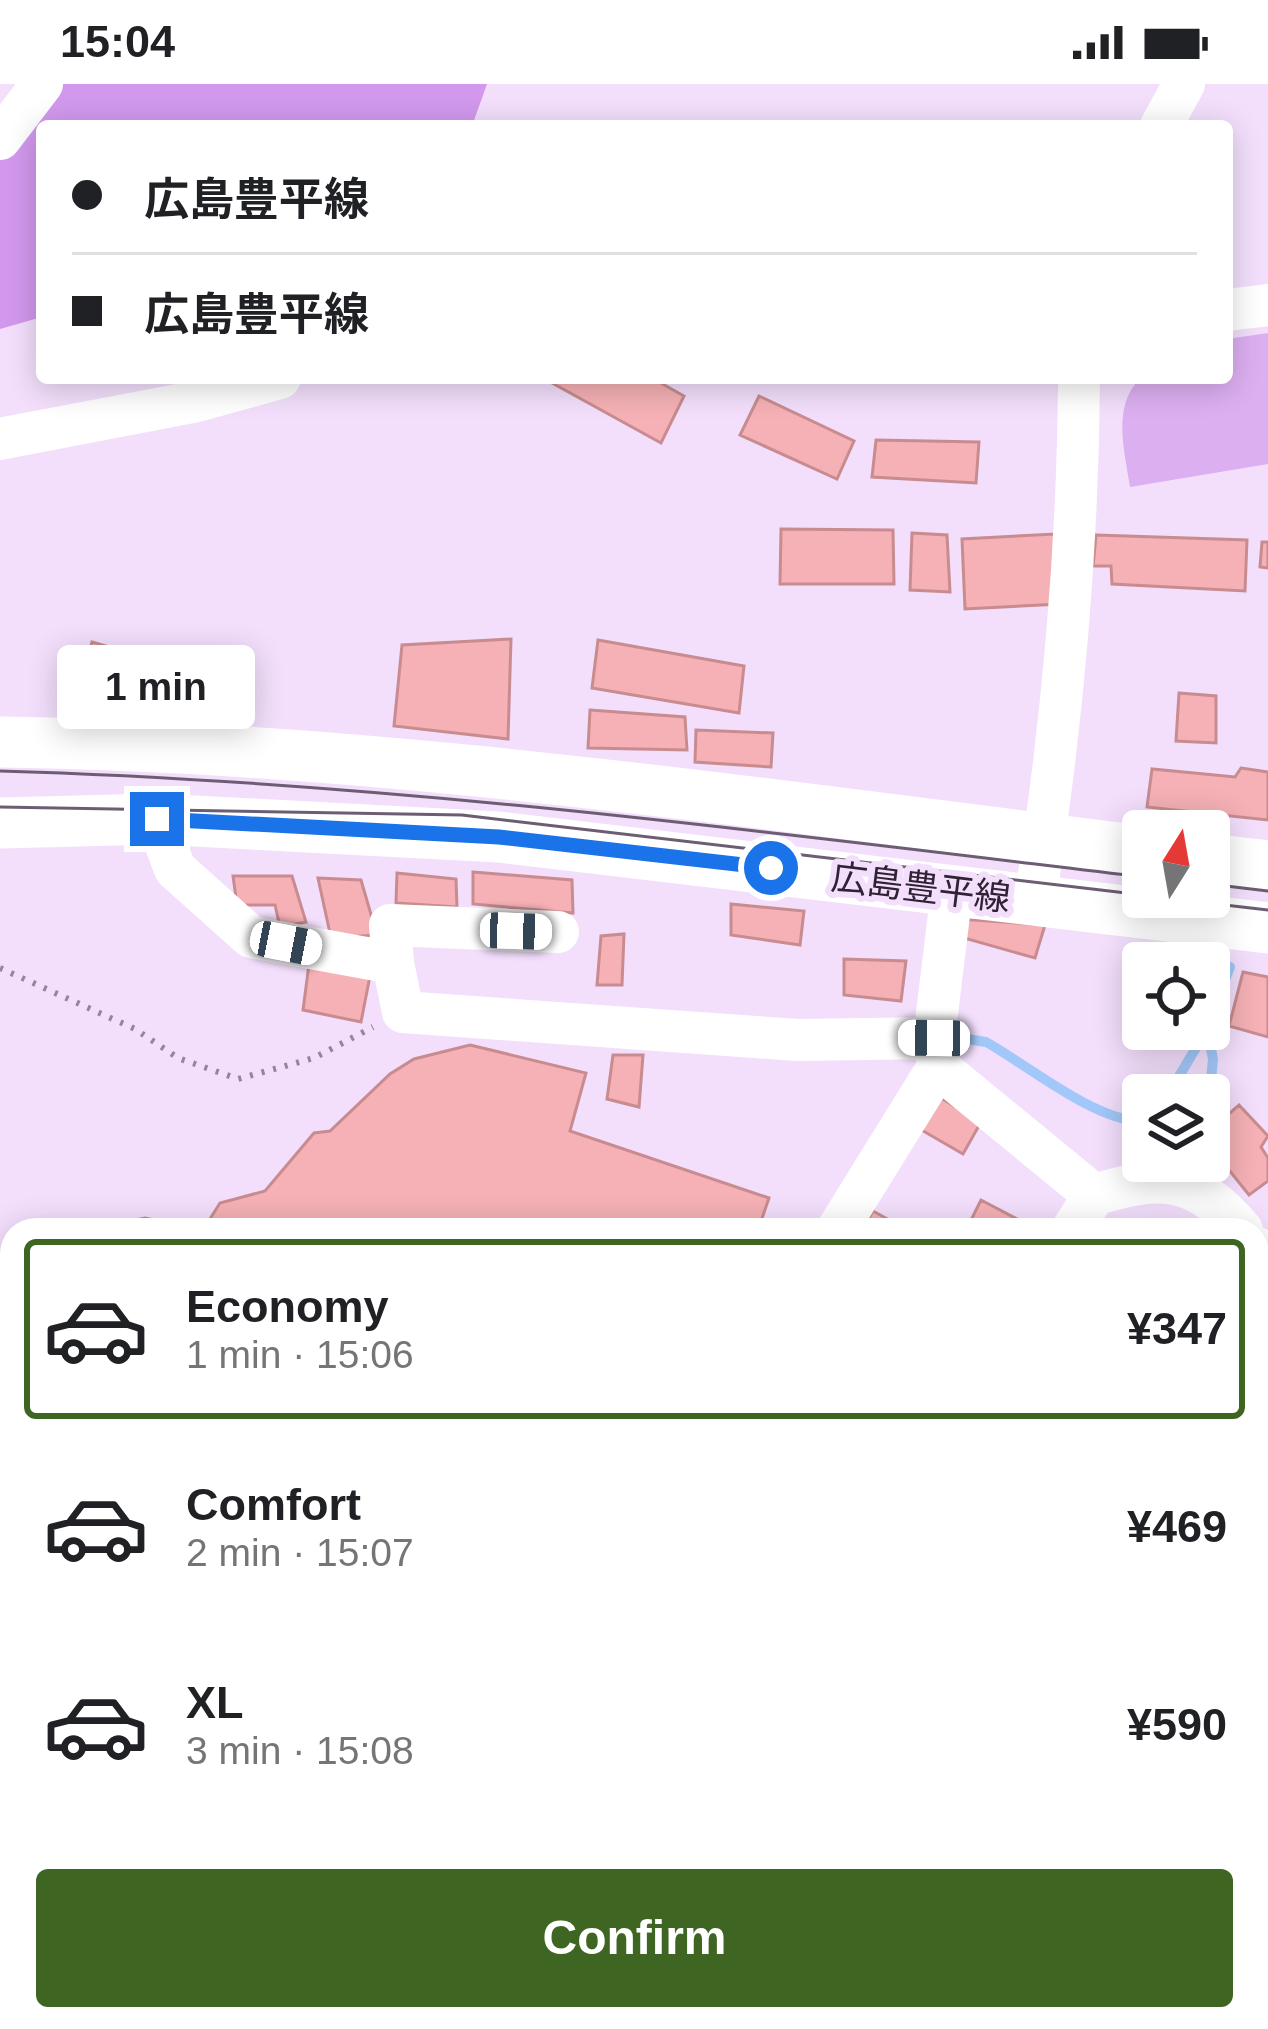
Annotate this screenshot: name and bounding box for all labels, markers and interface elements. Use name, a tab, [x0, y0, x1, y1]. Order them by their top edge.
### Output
text: 15:04	[60, 16, 175, 67]
text: 広島豊平線	[144, 174, 369, 225]
text: 広島豊平線	[144, 289, 369, 340]
callout: 1 min	[58, 645, 256, 729]
text: 1 min	[105, 665, 207, 708]
route end	[130, 792, 184, 846]
north arrow	[1122, 810, 1230, 918]
map controls	[1122, 810, 1230, 1182]
route start	[744, 841, 798, 895]
street label: 広島豊平線	[829, 856, 1013, 919]
car	[479, 912, 553, 950]
car	[247, 918, 325, 968]
button: locate	[1122, 942, 1230, 1050]
car	[898, 1019, 970, 1057]
button: layers	[1122, 1074, 1230, 1182]
icon: car	[42, 1275, 150, 1383]
text: Economy	[186, 1281, 389, 1332]
text: ¥347	[1127, 1303, 1227, 1354]
text: 1 min · 15:06	[186, 1333, 414, 1376]
icon: car	[42, 1473, 150, 1581]
text: Comfort	[186, 1479, 361, 1530]
text: ¥469	[1127, 1501, 1227, 1552]
text: 2 min · 15:07	[186, 1531, 414, 1574]
icon: car	[42, 1671, 150, 1779]
text: XL	[186, 1677, 244, 1728]
text: ¥590	[1127, 1699, 1227, 1750]
text: 3 min · 15:08	[186, 1729, 414, 1772]
button: Confirm	[36, 1869, 1233, 2007]

